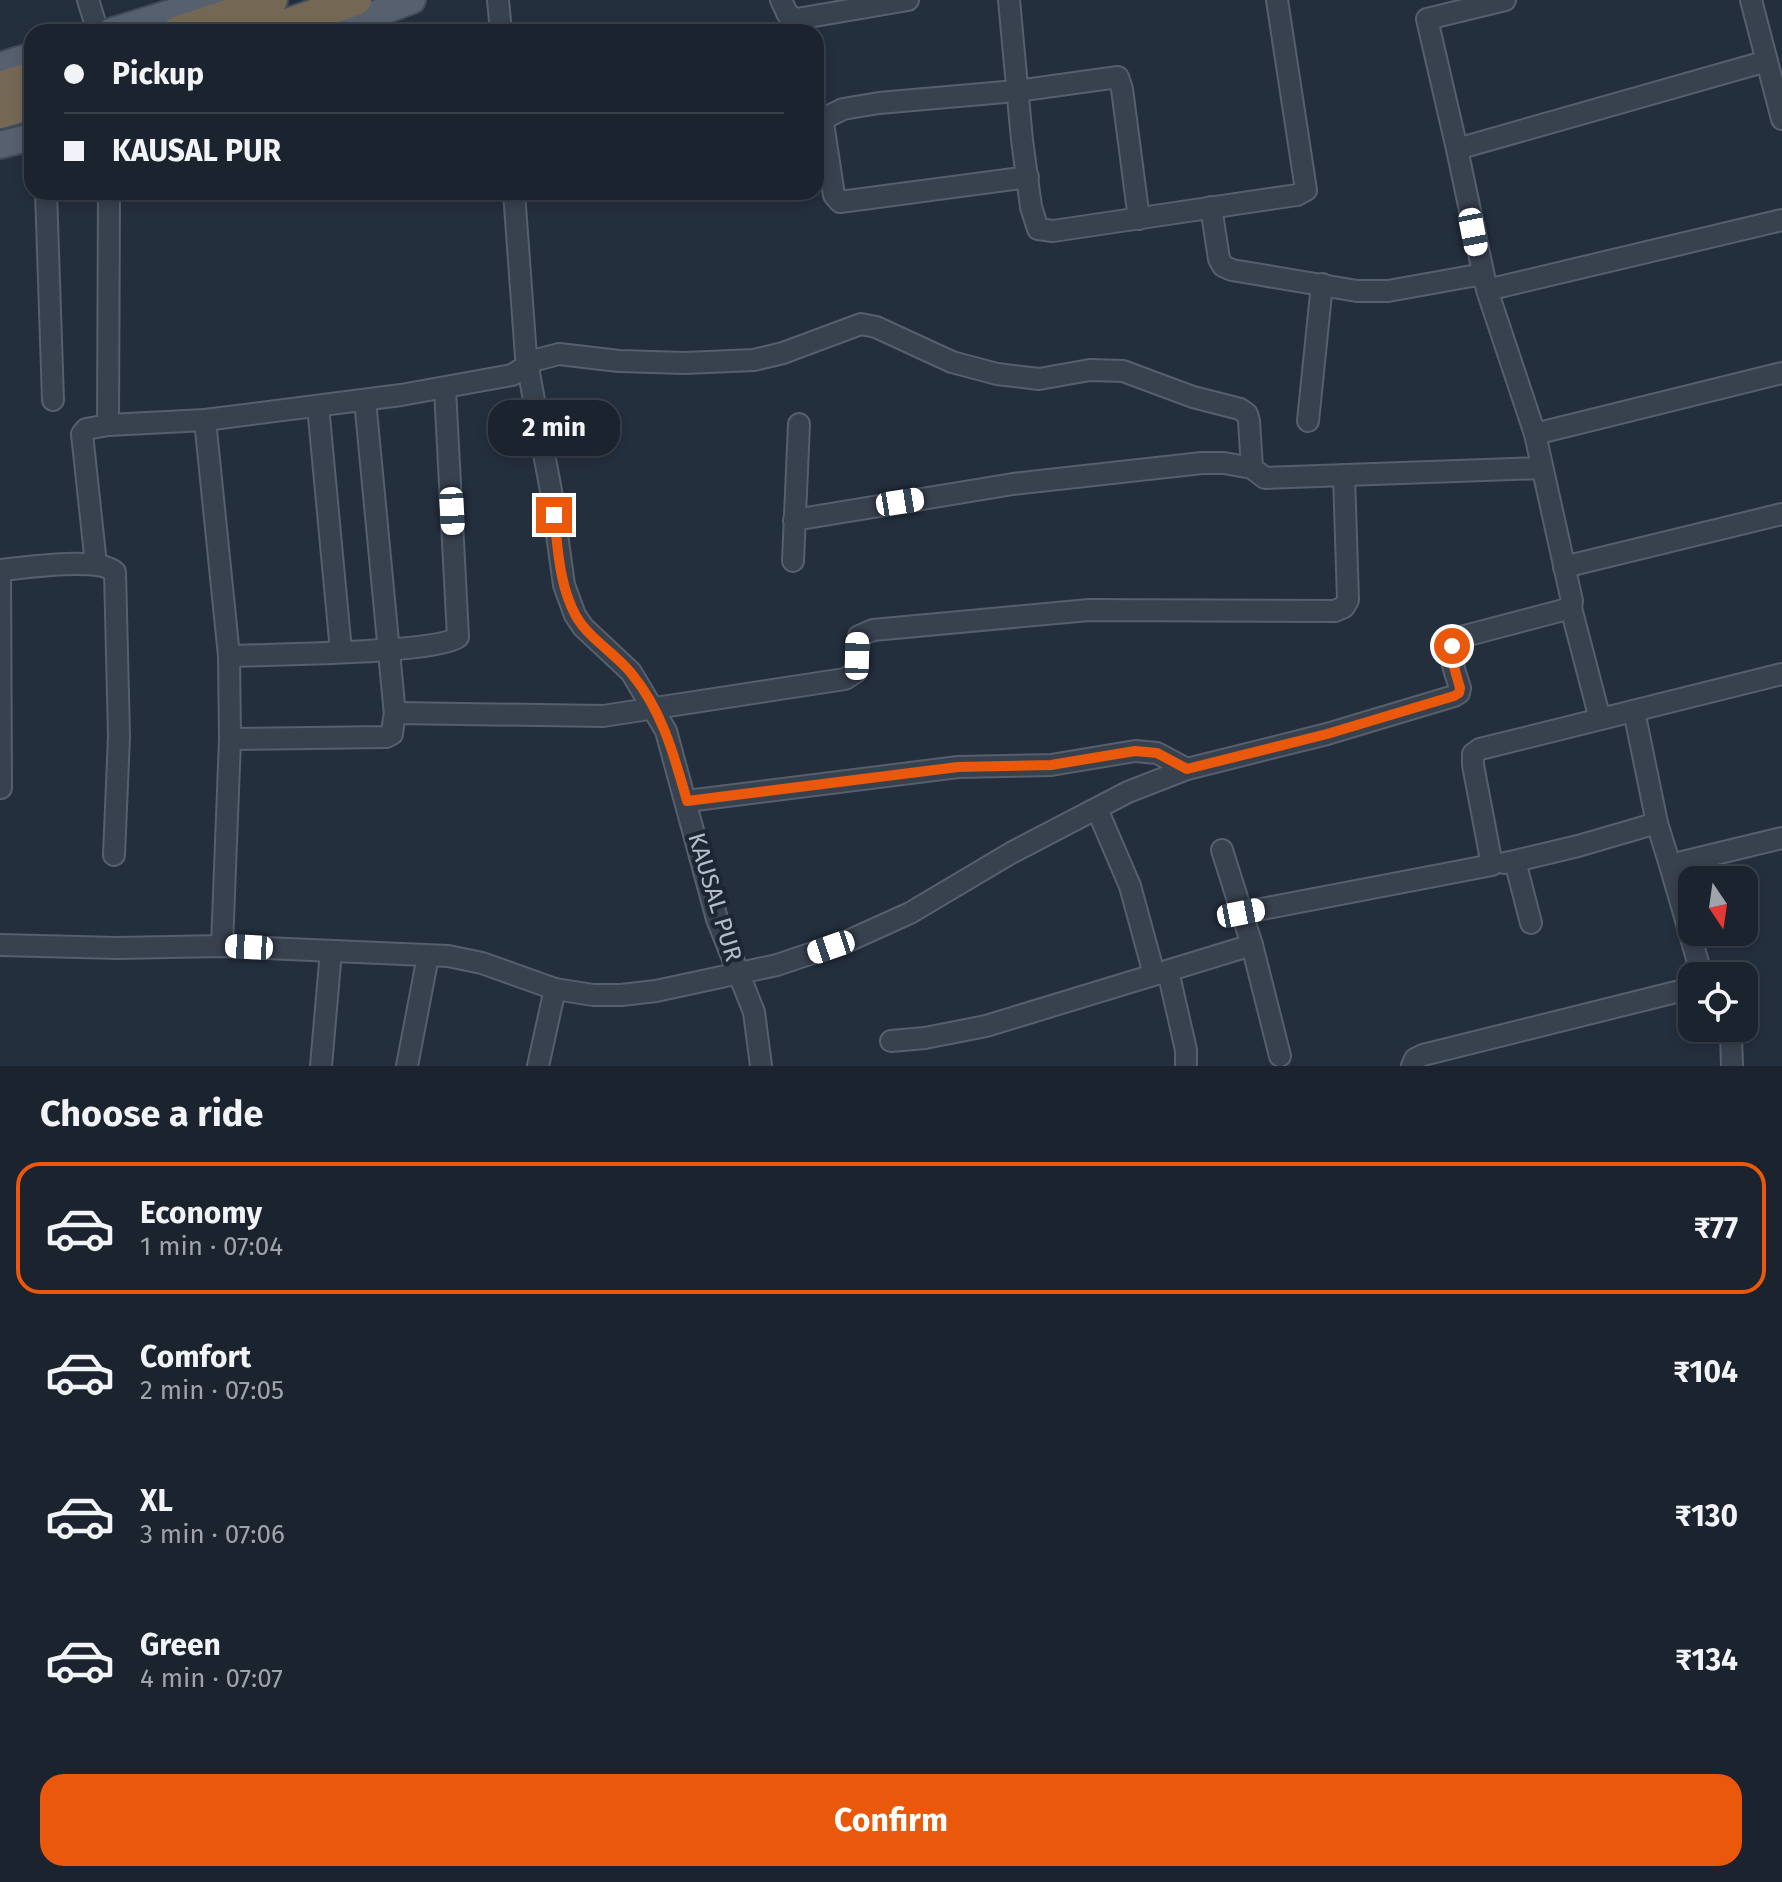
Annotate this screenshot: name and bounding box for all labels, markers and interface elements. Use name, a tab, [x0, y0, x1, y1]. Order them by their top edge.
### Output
text: Pickup	[112, 56, 204, 92]
text: KAUSAL PUR	[112, 133, 281, 169]
car	[1457, 206, 1489, 258]
callout: 2 min	[488, 399, 620, 455]
text: 2 min	[522, 412, 586, 443]
car	[439, 486, 465, 536]
car	[874, 486, 926, 518]
route end	[536, 497, 572, 533]
route start	[1434, 628, 1470, 664]
car	[845, 632, 869, 680]
street label: KAUSAL PUR	[682, 829, 748, 965]
north arrow	[1678, 866, 1758, 946]
map controls	[1678, 866, 1758, 1042]
car	[1215, 897, 1267, 929]
car	[804, 928, 858, 966]
car	[224, 934, 274, 960]
button: locate	[1678, 962, 1758, 1042]
text: Choose a ride	[40, 1092, 263, 1136]
icon: car	[44, 1192, 116, 1264]
text: Economy	[140, 1195, 262, 1231]
text: ₹77	[1694, 1210, 1738, 1246]
text: 1 min · 07:04	[140, 1231, 283, 1262]
icon: car	[44, 1336, 116, 1408]
text: Comfort	[140, 1339, 251, 1375]
text: ₹104	[1673, 1354, 1738, 1390]
text: 2 min · 07:05	[140, 1375, 284, 1406]
icon: car	[44, 1480, 116, 1552]
text: XL	[140, 1483, 173, 1519]
text: ₹130	[1675, 1498, 1738, 1534]
text: 3 min · 07:06	[140, 1519, 285, 1550]
icon: car	[44, 1624, 116, 1696]
text: Green	[140, 1627, 221, 1663]
text: ₹134	[1675, 1642, 1738, 1678]
text: 4 min · 07:07	[140, 1663, 283, 1694]
button: Confirm	[40, 1774, 1742, 1866]

